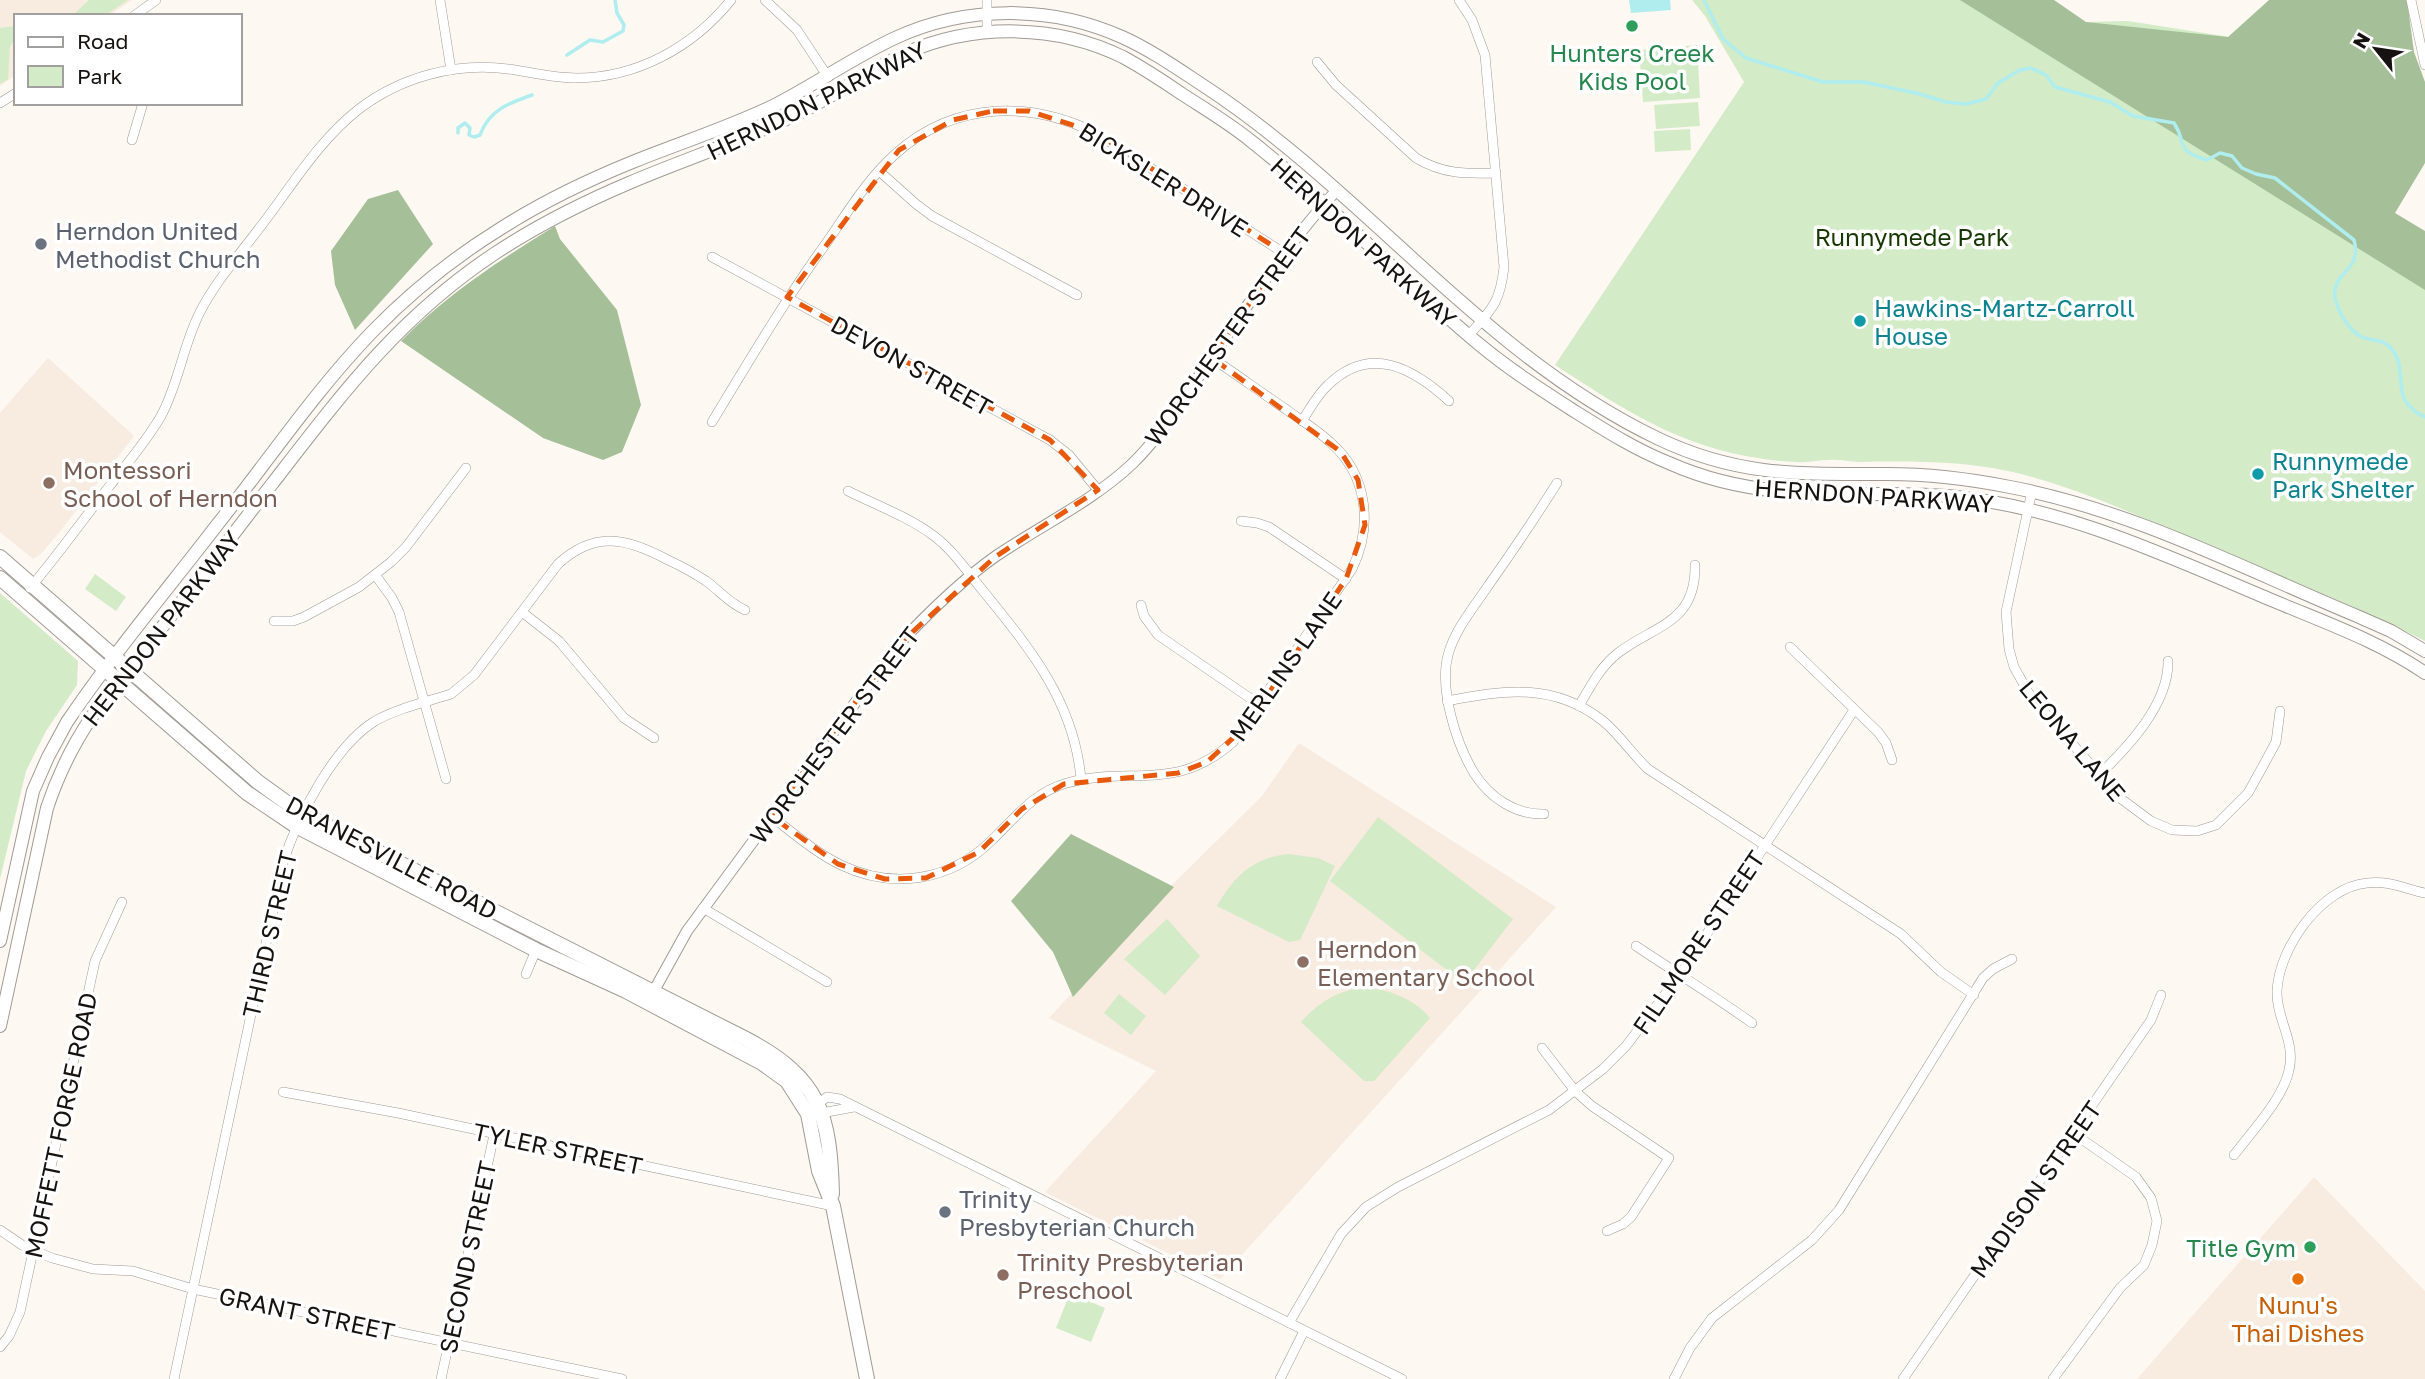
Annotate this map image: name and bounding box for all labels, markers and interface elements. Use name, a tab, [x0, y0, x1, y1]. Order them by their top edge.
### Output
legend	[14, 14, 242, 105]
north arrow	[2341, 14, 2411, 84]
marker: Hunters Creek Kids Pool	[1624, 18, 1640, 34]
text: Road	[77, 28, 128, 54]
text: N	[2347, 28, 2374, 52]
street label: HERNDON PARKWAY	[702, 34, 931, 166]
place label: Hunters Creek Kids Pool	[1549, 38, 1715, 95]
text: Park	[77, 63, 123, 89]
street label: BICKSLER DRIVE	[1074, 115, 1254, 243]
street label: HERNDON PARKWAY	[1265, 151, 1463, 333]
place label: Herndon United Methodist Church	[55, 216, 260, 273]
street label: WORCHESTER STREET	[1138, 221, 1316, 451]
park label: Runnymede Park	[1815, 222, 2009, 251]
marker: Herndon United Methodist Church	[33, 236, 49, 252]
place label: Hawkins-Martz-Carroll House	[1874, 293, 2135, 350]
street label: DEVON STREET	[826, 309, 998, 421]
marker: Hawkins-Martz-Carroll House	[1852, 313, 1868, 329]
place label: Runnymede Park Shelter	[2272, 446, 2414, 503]
place label: Montessori School of Herndon	[63, 455, 278, 512]
marker: Runnymede Park Shelter	[2250, 466, 2266, 482]
street label: HERNDON PARKWAY	[1753, 472, 1995, 518]
marker: Montessori School of Herndon	[41, 475, 57, 491]
street label: HERNDON PARKWAY	[76, 524, 247, 731]
street label: MERLINS LANE	[1223, 586, 1347, 746]
street label: WORCHESTER STREET	[743, 621, 925, 849]
street label: LEONA LANE	[2014, 673, 2132, 807]
street label: DRANESVILLE ROAD	[281, 789, 503, 925]
street label: FILLMORE STREET	[1626, 845, 1770, 1039]
street label: THIRD STREET	[236, 848, 302, 1020]
place label: Herndon Elementary School	[1317, 934, 1535, 991]
marker: Herndon Elementary School	[1295, 954, 1311, 970]
street label: MOFFETT FORGE ROAD	[18, 990, 102, 1260]
street label: MADISON STREET	[1963, 1095, 2107, 1283]
street label: TYLER STREET	[471, 1116, 645, 1180]
street label: SECOND STREET	[432, 1158, 502, 1356]
place label: Trinity Presbyterian Church	[959, 1184, 1195, 1241]
marker: Trinity Presbyterian Church	[937, 1204, 953, 1220]
place label: Title Gym	[2186, 1233, 2296, 1262]
marker: Title Gym	[2302, 1239, 2318, 1255]
place label: Trinity Presbyterian Preschool	[1017, 1247, 1244, 1304]
marker: Trinity Presbyterian Preschool	[995, 1267, 1011, 1283]
marker: Nunu's Thai Dishes	[2290, 1271, 2306, 1287]
street label: GRANT STREET	[216, 1280, 398, 1346]
place label: Nunu's Thai Dishes	[2232, 1290, 2364, 1347]

